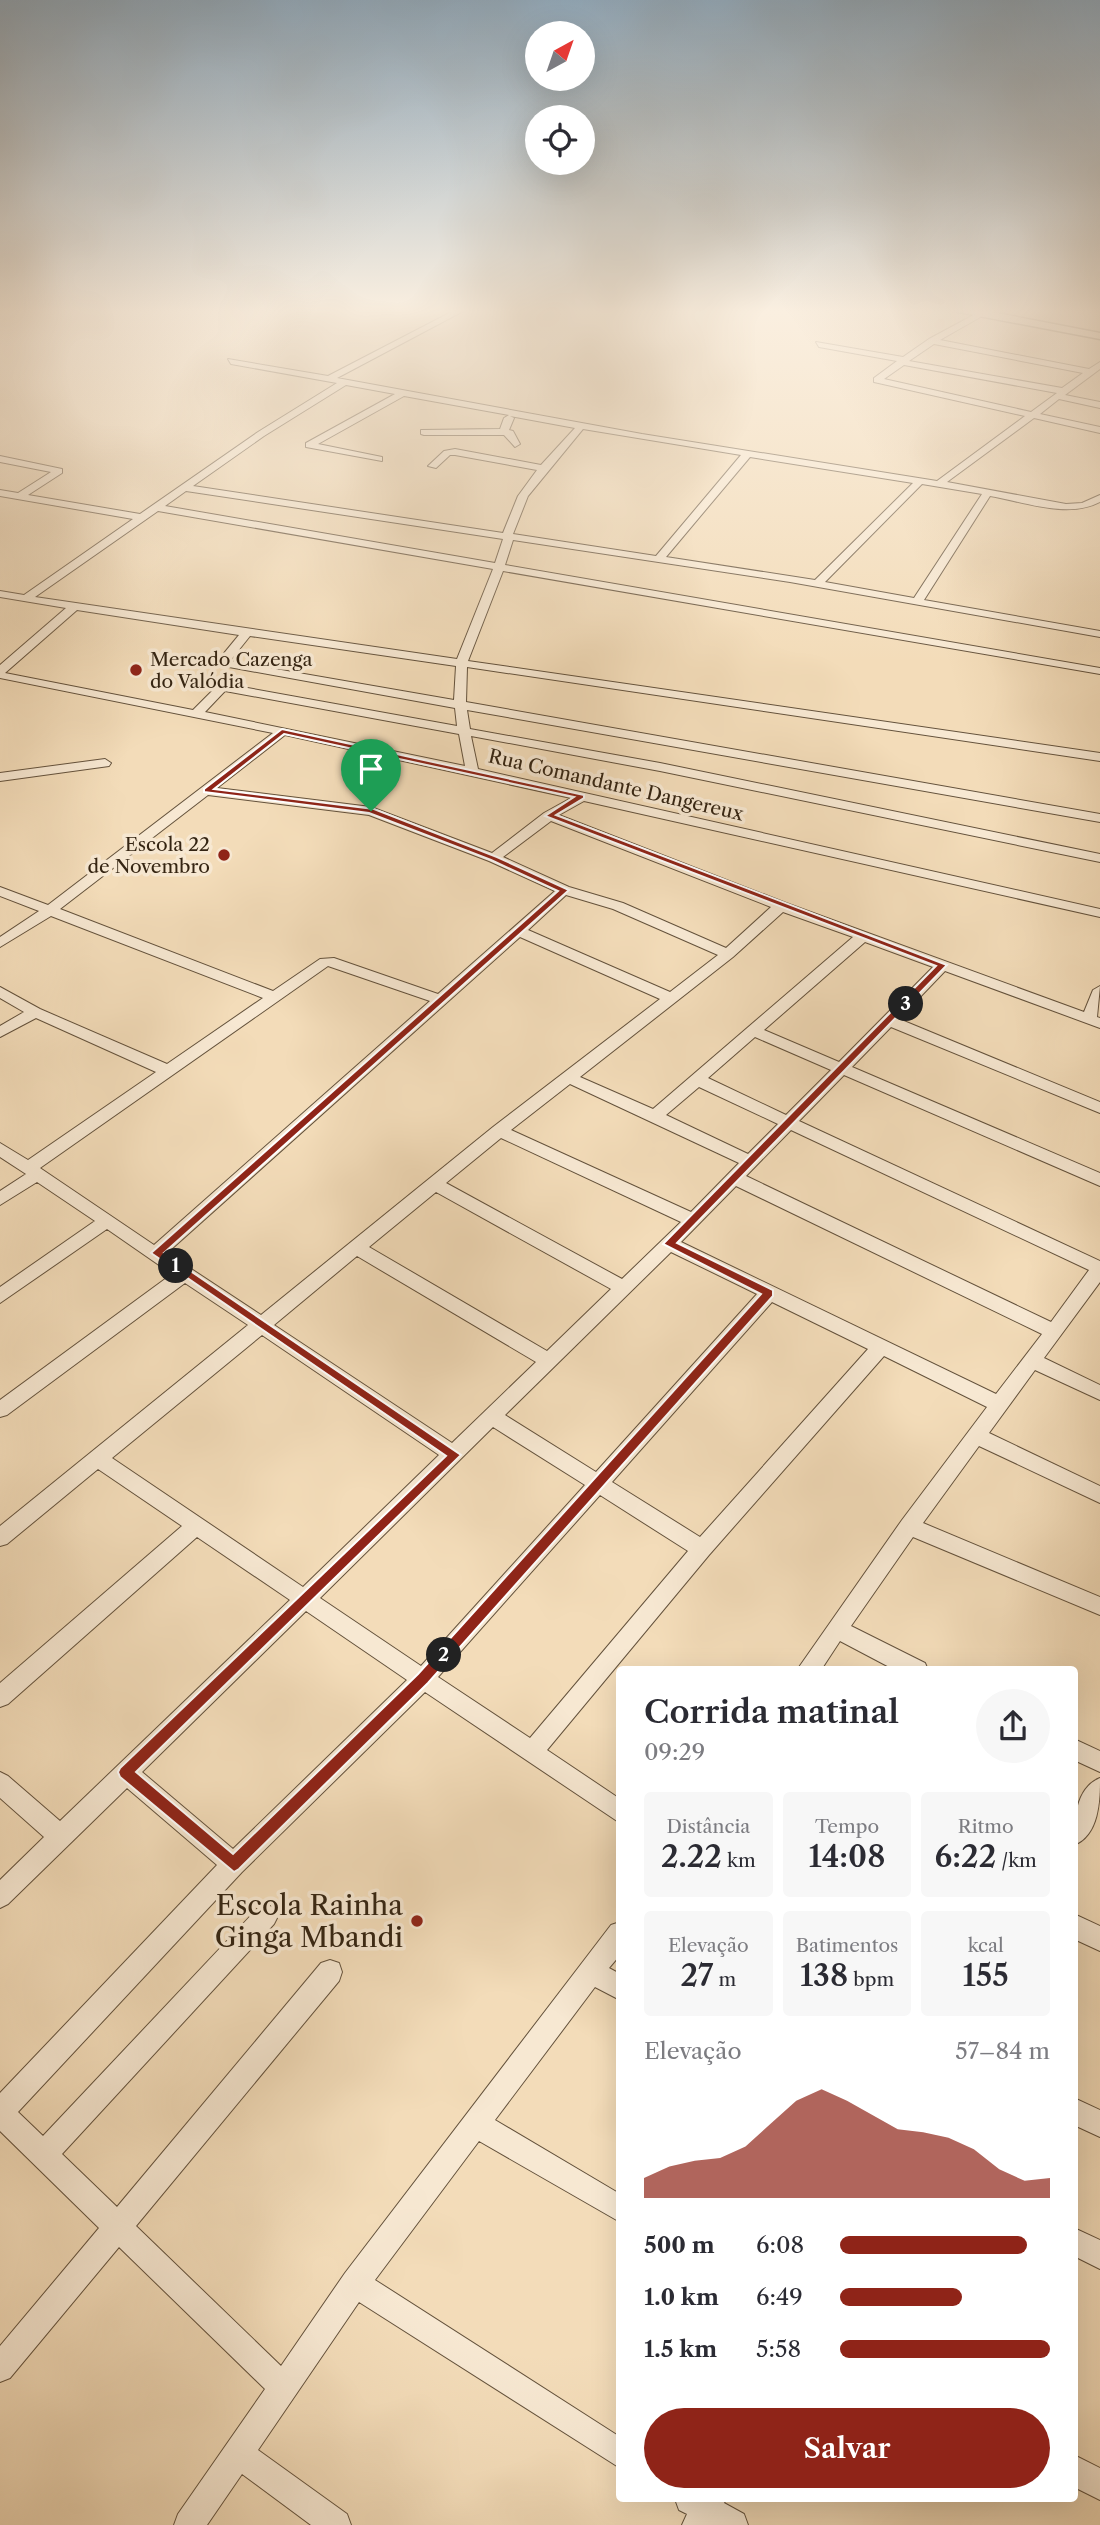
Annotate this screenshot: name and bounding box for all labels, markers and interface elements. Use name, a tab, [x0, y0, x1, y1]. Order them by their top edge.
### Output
north arrow	[525, 21, 595, 91]
map controls	[525, 21, 595, 175]
button: locate	[525, 105, 595, 175]
place label: Mercado Cazenga do Valódia	[150, 648, 312, 693]
marker: Mercado Cazenga do Valódia	[128, 662, 144, 678]
pin	[341, 739, 401, 811]
street label: Rua Comandante Dangereux	[486, 744, 747, 826]
icon: arrive	[352, 750, 390, 788]
place label: Escola 22 de Novembro	[87, 833, 210, 878]
marker: Escola 22 de Novembro	[216, 847, 232, 863]
pin: 3	[888, 986, 923, 1021]
text: 3	[900, 992, 911, 1015]
pin: 1	[158, 1248, 194, 1284]
text: 1	[171, 1254, 180, 1277]
pin: 2	[426, 1638, 462, 1672]
text: 2	[438, 1643, 449, 1666]
button: share	[976, 1689, 1050, 1763]
text: Corrida matinal	[644, 1692, 899, 1731]
text: 09:29	[644, 1738, 705, 1766]
text: Distância	[666, 1815, 750, 1838]
text: Tempo	[815, 1815, 879, 1838]
text: Ritmo	[958, 1815, 1014, 1838]
text: 2.22	[661, 1838, 722, 1875]
text: 14:08	[809, 1838, 885, 1875]
text: 6:22	[935, 1838, 996, 1875]
text: km	[722, 1849, 756, 1872]
text: /km	[996, 1849, 1037, 1872]
place label: Escola Rainha Ginga Mbandi	[215, 1888, 403, 1954]
marker: Escola Rainha Ginga Mbandi	[409, 1913, 425, 1929]
text: Elevação	[668, 1934, 749, 1957]
text: Batimentos	[796, 1934, 898, 1957]
text: kcal	[968, 1934, 1004, 1957]
text: 27	[680, 1957, 713, 1994]
text: 138	[800, 1957, 848, 1994]
text: 155	[963, 1957, 1009, 1994]
text: m	[713, 1968, 736, 1991]
text: bpm	[848, 1968, 894, 1991]
text: Elevação	[644, 2037, 742, 2065]
text: 57–84 m	[955, 2037, 1050, 2065]
text: 500 m	[644, 2231, 715, 2259]
text: 6:08	[756, 2231, 804, 2259]
text: 1.0 km	[644, 2283, 719, 2311]
text: 6:49	[756, 2283, 803, 2311]
text: 1.5 km	[644, 2335, 717, 2363]
text: 5:58	[756, 2335, 801, 2363]
button: Salvar	[644, 2408, 1050, 2488]

